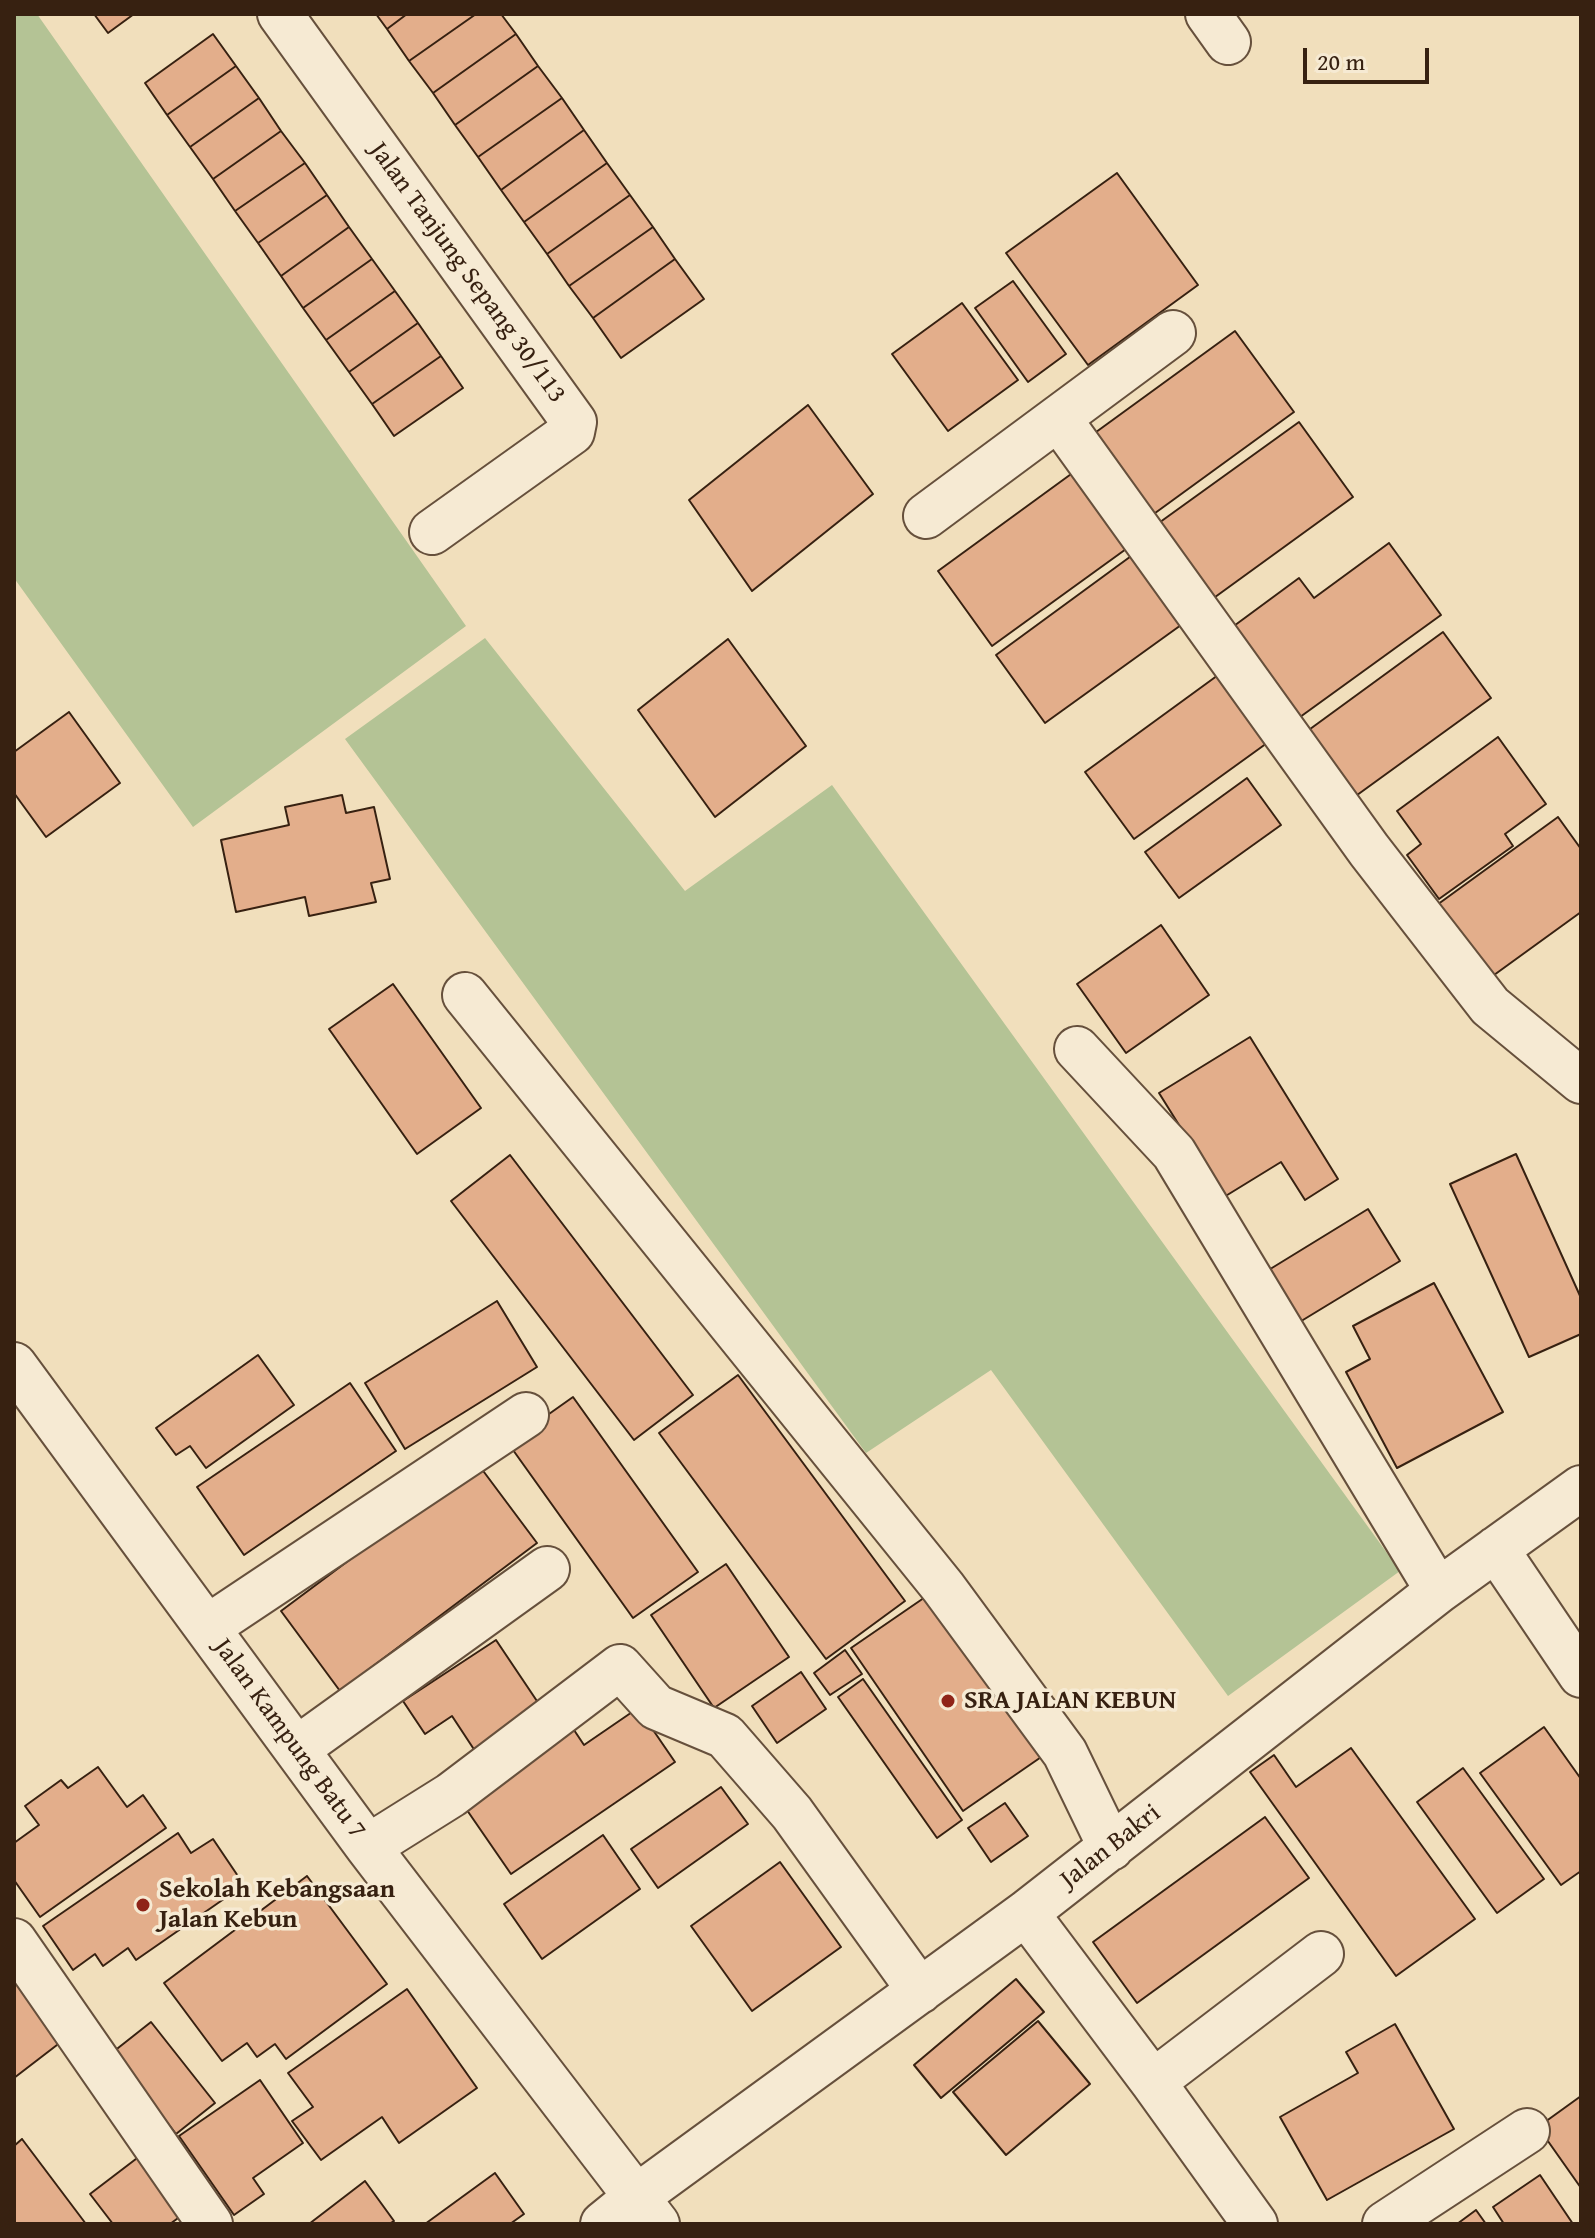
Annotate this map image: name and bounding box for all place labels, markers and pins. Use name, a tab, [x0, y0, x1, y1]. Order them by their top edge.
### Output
place label: SRA JALAN KEBUN	[964, 1685, 1176, 1717]
marker: SRA JALAN KEBUN	[939, 1692, 957, 1710]
place label: Sekolah Kebangsaan Jalan Kebun	[159, 1874, 395, 1936]
marker: Sekolah Kebangsaan Jalan Kebun	[134, 1896, 152, 1914]

